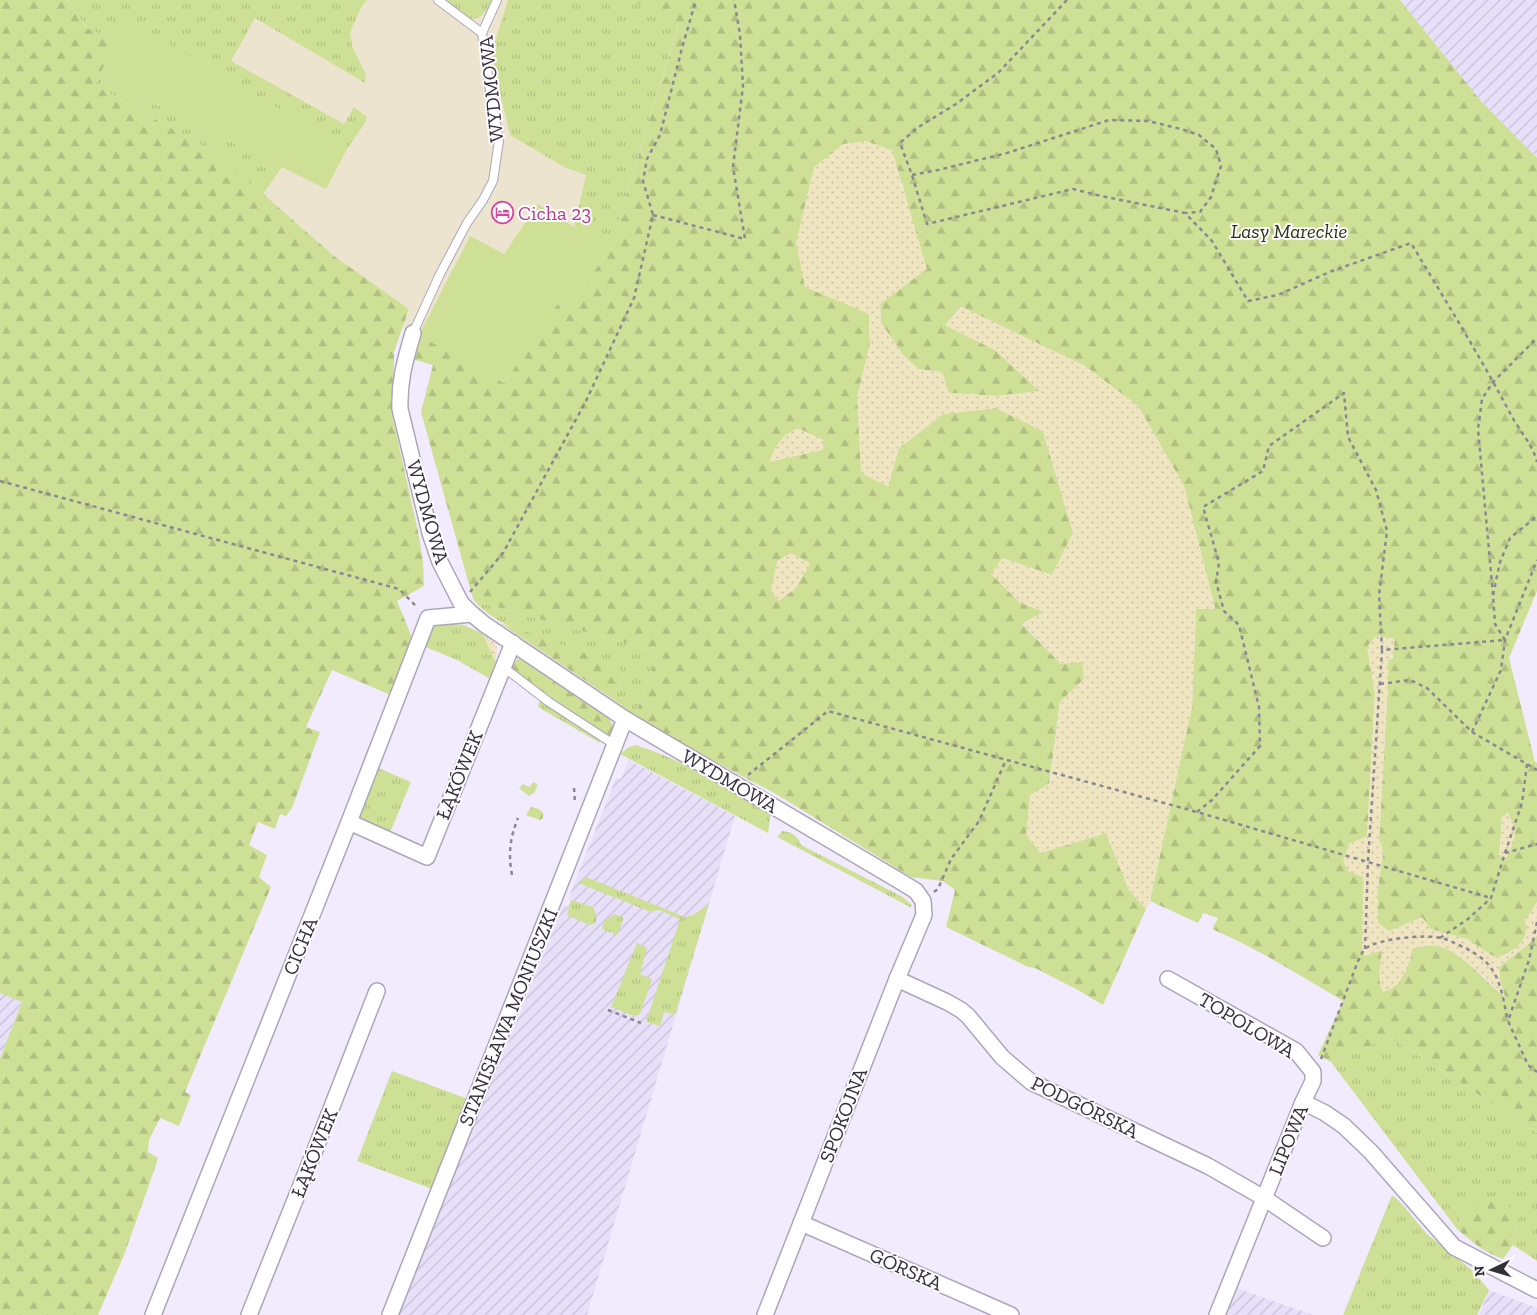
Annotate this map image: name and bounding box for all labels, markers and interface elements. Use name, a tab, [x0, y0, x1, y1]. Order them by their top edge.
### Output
street label: WYDMOWA	[473, 34, 509, 143]
hotel icon: Cicha 23	[490, 201, 514, 225]
place label: Cicha 23	[518, 201, 591, 225]
park label: Lasy Mareckie	[1231, 219, 1347, 243]
street label: WYDMOWA	[402, 457, 455, 568]
street label: ŁĄKÓWEK	[430, 727, 488, 823]
street label: WYDMOWA	[678, 744, 783, 819]
street label: STANISŁAWA MONIUSZKI	[453, 905, 563, 1129]
street label: CICHA	[278, 913, 323, 978]
street label: TOPOLOWA	[1195, 987, 1300, 1064]
street label: SPOKOJNA	[814, 1063, 872, 1166]
street label: PODGÓRSKA	[1027, 1071, 1144, 1144]
street label: LIPOWA	[1263, 1100, 1313, 1179]
street label: ŁĄKÓWEK	[285, 1105, 343, 1201]
street label: GÓRSKA	[866, 1242, 947, 1296]
north arrow	[1467, 1245, 1517, 1295]
text: N	[1471, 1265, 1488, 1277]

